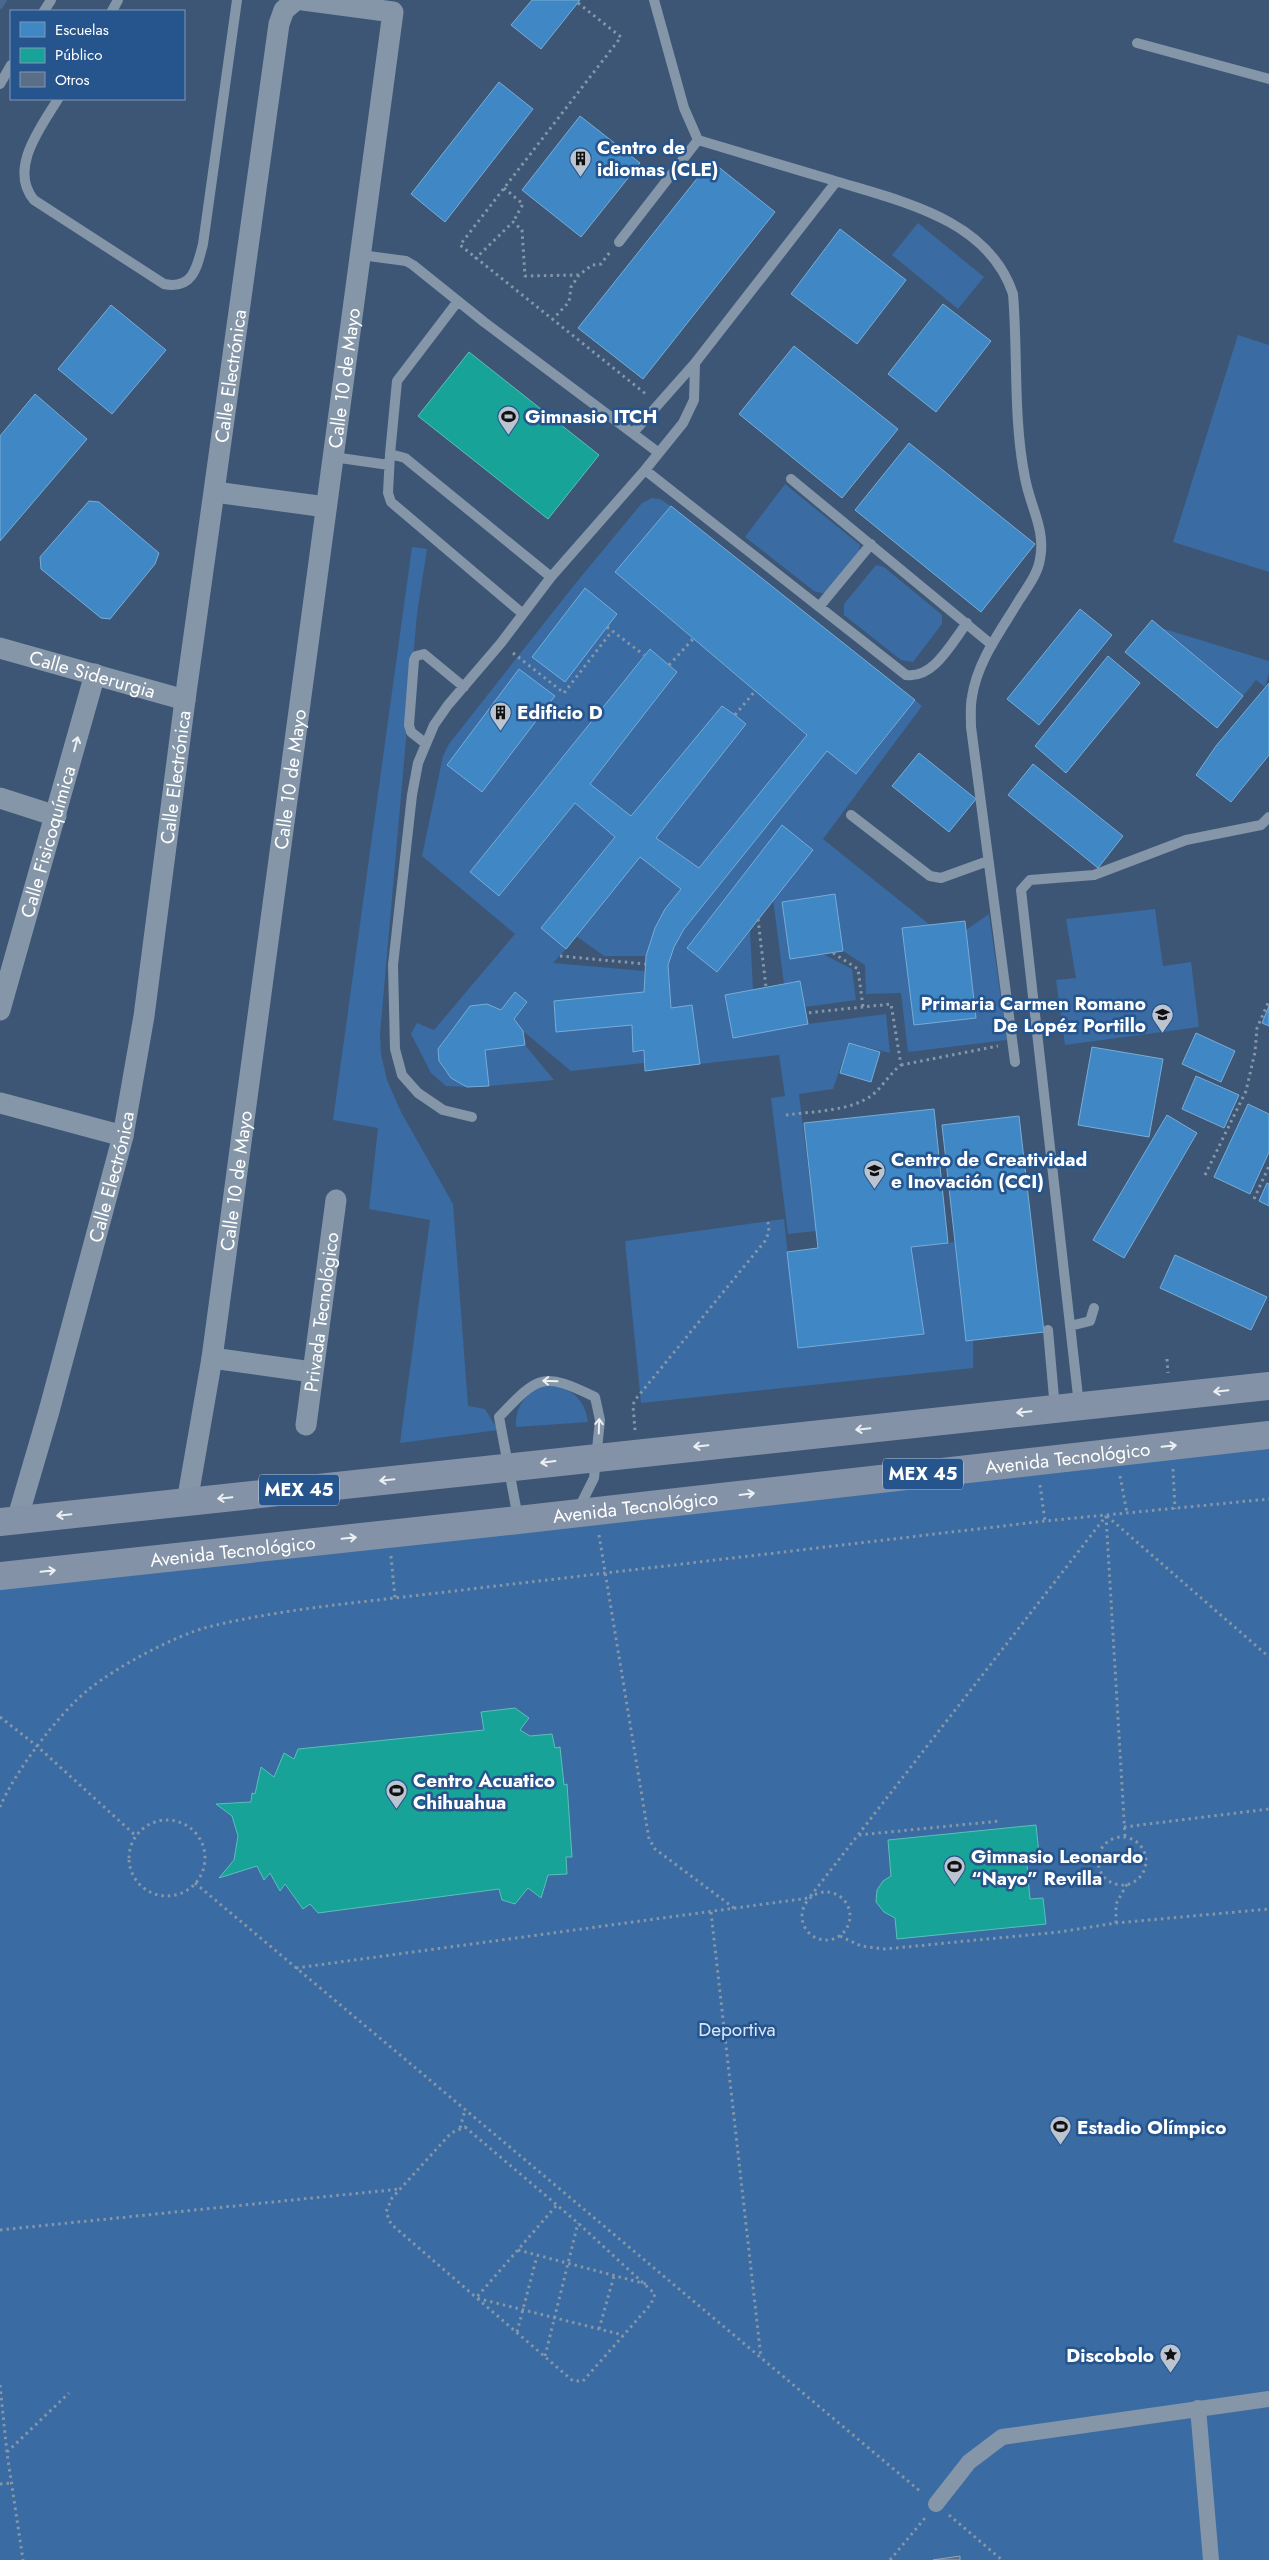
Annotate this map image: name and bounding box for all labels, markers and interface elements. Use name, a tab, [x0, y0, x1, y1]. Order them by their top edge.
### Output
legend	[10, 10, 185, 100]
text: Escuelas	[55, 19, 109, 41]
text: Público	[55, 44, 102, 66]
text: Otros	[55, 69, 90, 91]
place label: Centro de idiomas (CLE)	[597, 134, 718, 183]
building icon: Centro de idiomas (CLE)	[569, 146, 593, 177]
street label: Calle 10 de Mayo	[321, 306, 367, 450]
street label: Calle Electrónica	[207, 308, 253, 444]
place label: Gimnasio ITCH	[525, 403, 657, 430]
sports icon: Gimnasio ITCH	[497, 404, 521, 435]
street label: Calle Siderurgia	[26, 643, 159, 705]
place label: Edificio D	[517, 699, 603, 726]
building icon: Edificio D	[489, 700, 513, 731]
street label: Calle 10 de Mayo	[267, 708, 313, 851]
street label: Calle Electrónica	[153, 709, 197, 846]
one-way arrow	[72, 737, 82, 753]
street label: Calle Fisicoquímica	[13, 763, 82, 921]
place label: Primaria Carmen Romano De Lopéz Portillo	[921, 990, 1146, 1039]
school or university icon: Primaria Carmen Romano De Lopéz Portillo	[1150, 1002, 1174, 1033]
street label: Calle Electrónica	[81, 1109, 141, 1245]
street label: Calle 10 de Mayo	[213, 1109, 259, 1253]
place label: Centro de Creatividad e Inovación (CCI)	[891, 1146, 1087, 1195]
school or university icon: Centro de Creatividad e Inovación (CCI)	[863, 1158, 887, 1189]
street label: Privada Tecnológico	[297, 1230, 345, 1394]
one-way arrow	[542, 1376, 558, 1385]
one-way arrow	[1213, 1386, 1229, 1396]
one-way arrow	[1016, 1407, 1032, 1417]
one-way arrow	[594, 1419, 603, 1435]
one-way arrow	[855, 1424, 871, 1434]
street label: Avenida Tecnológico	[983, 1435, 1152, 1481]
one-way arrow	[693, 1441, 709, 1450]
one-way arrow	[1161, 1441, 1177, 1451]
one-way arrow	[541, 1457, 557, 1467]
road number: MEX 45	[883, 1458, 963, 1490]
road number: MEX 45	[259, 1474, 339, 1506]
one-way arrow	[379, 1475, 395, 1485]
street label: Avenida Tecnológico	[551, 1484, 719, 1529]
one-way arrow	[738, 1489, 754, 1499]
one-way arrow	[218, 1493, 234, 1503]
one-way arrow	[56, 1510, 72, 1520]
street label: Avenida Tecnológico	[149, 1528, 317, 1573]
one-way arrow	[341, 1533, 357, 1543]
one-way arrow	[40, 1566, 56, 1576]
place label: Centro Acuatico Chihuahua	[413, 1767, 555, 1816]
sports icon: Centro Acuatico Chihuahua	[385, 1779, 409, 1810]
place label: Gimnasio Leonardo “Nayo” Revilla	[971, 1843, 1143, 1892]
sports icon: Gimnasio Leonardo “Nayo” Revilla	[943, 1855, 967, 1886]
park label: Deportiva	[698, 2016, 776, 2043]
place label: Estadio Olímpico	[1077, 2114, 1226, 2141]
sports icon: Estadio Olímpico	[1049, 2115, 1073, 2146]
place label: Discobolo	[1066, 2342, 1154, 2369]
place icon: Discobolo	[1158, 2343, 1182, 2374]

